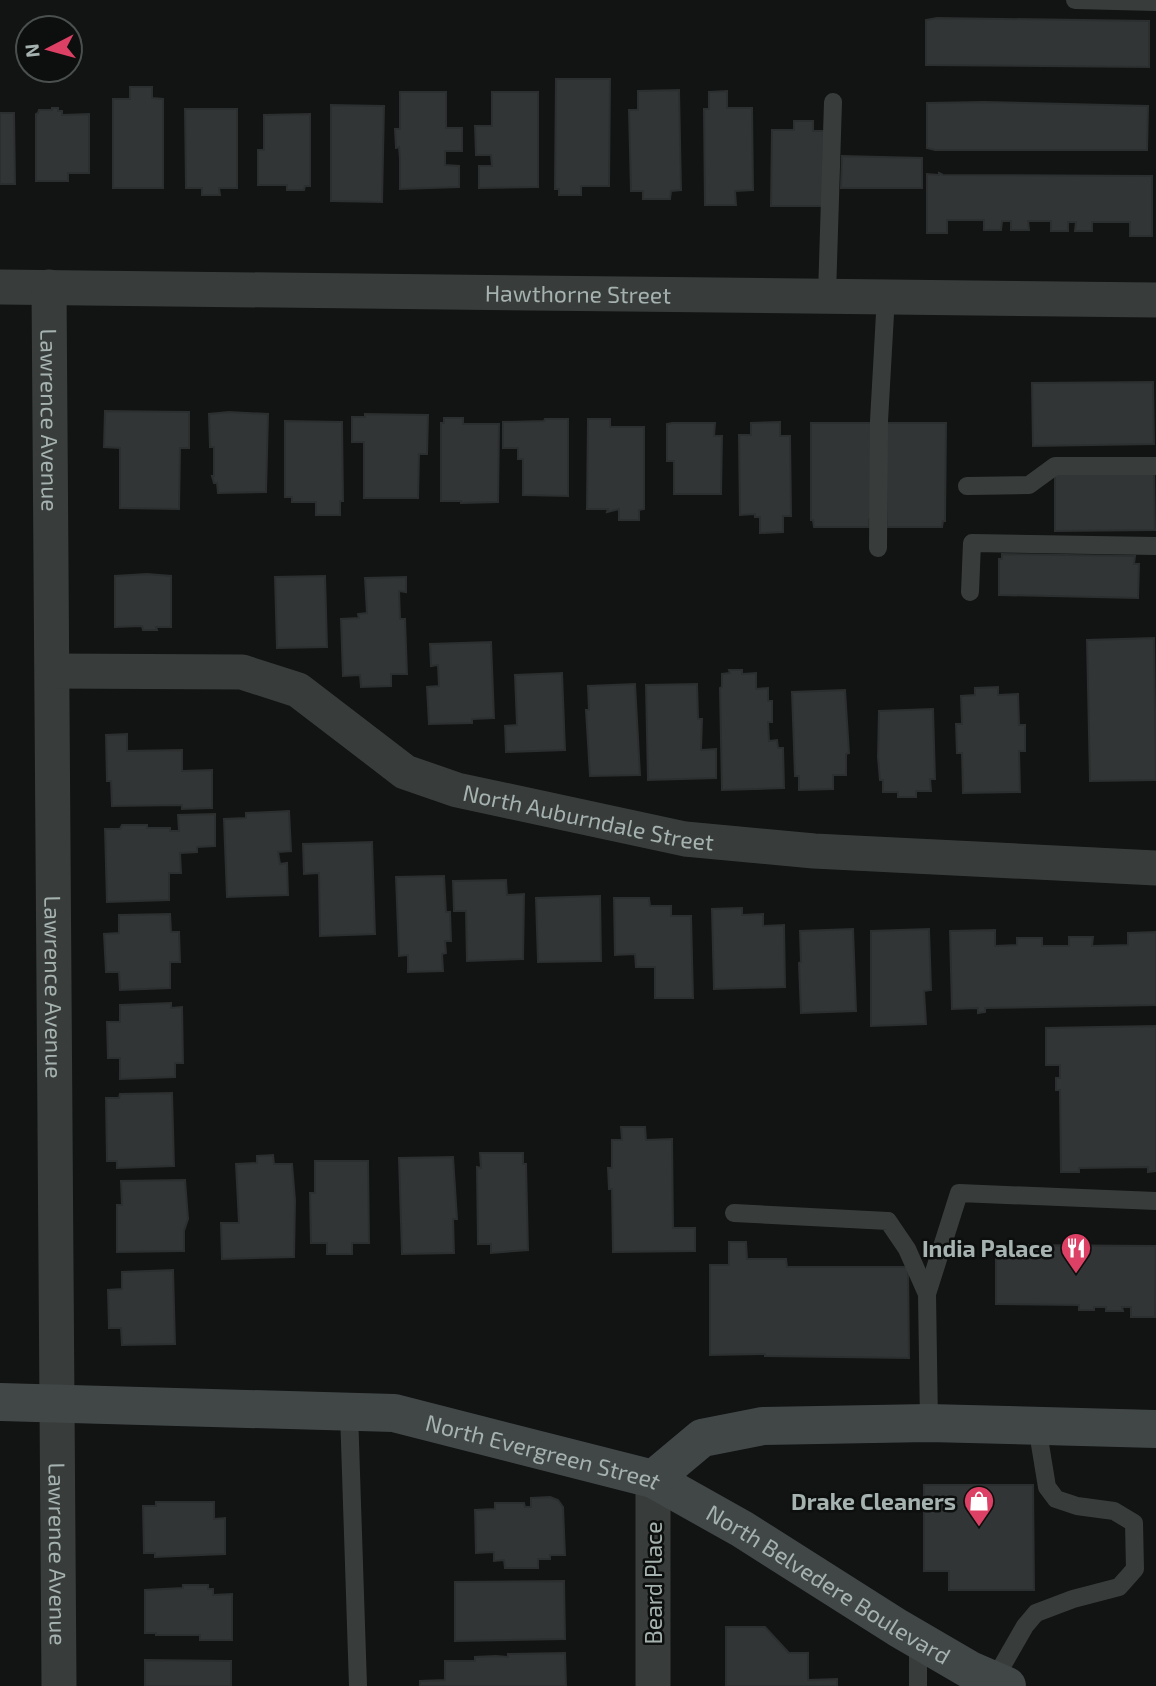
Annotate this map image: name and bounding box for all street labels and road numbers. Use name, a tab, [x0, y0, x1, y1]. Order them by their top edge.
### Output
street label: Hawthorne Street	[485, 278, 671, 309]
street label: Lawrence Avenue	[35, 328, 65, 512]
street label: North Auburndale Street	[460, 778, 715, 856]
street label: Lawrence Avenue	[39, 895, 69, 1079]
street label: North Evergreen Street	[423, 1408, 666, 1495]
street label: Lawrence Avenue	[43, 1462, 73, 1646]
street label: North Belvedere Boulevard	[702, 1498, 956, 1670]
street label: Beard Place	[639, 1522, 667, 1644]

